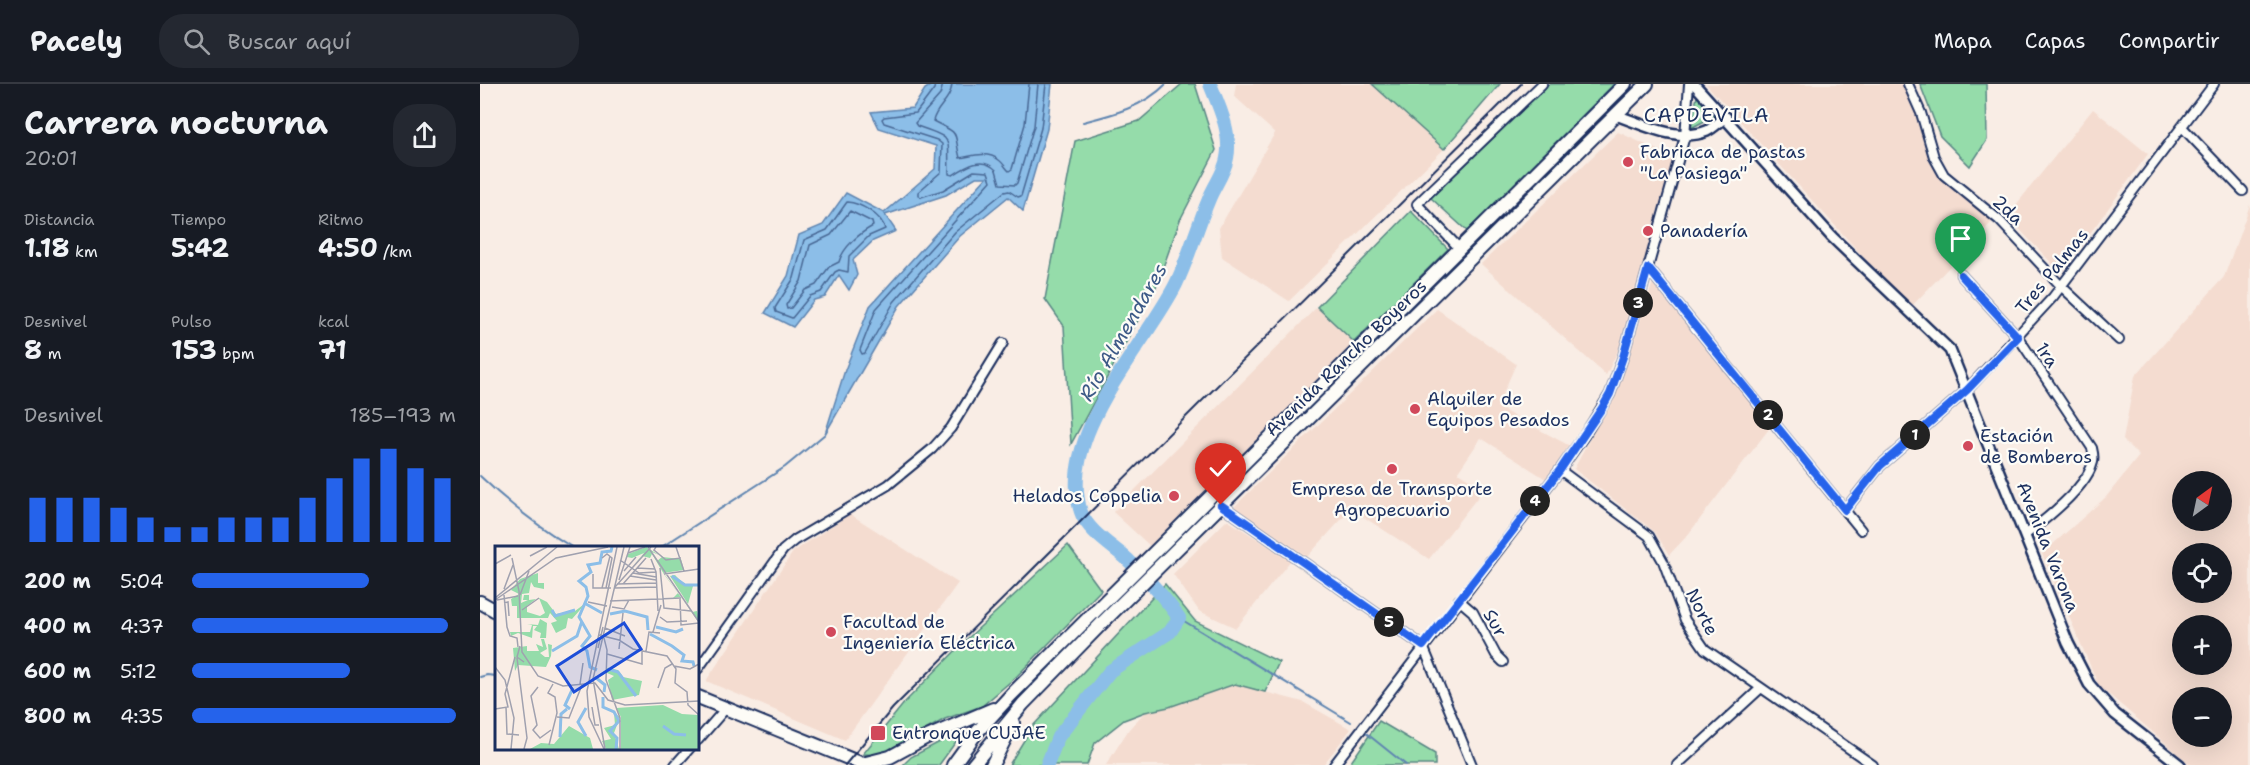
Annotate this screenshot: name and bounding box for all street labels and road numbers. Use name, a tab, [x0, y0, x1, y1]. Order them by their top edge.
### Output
street label: 2da	[1987, 189, 2029, 231]
street label: Tres Palmas	[2010, 223, 2094, 319]
street label: Avenida Rancho Boyeros	[1260, 274, 1432, 442]
street label: 1ra	[2030, 338, 2064, 372]
street label: Avenida Varona	[2011, 478, 2085, 616]
street label: Norte	[1680, 584, 1724, 640]
street label: Sur	[1478, 605, 1512, 641]

